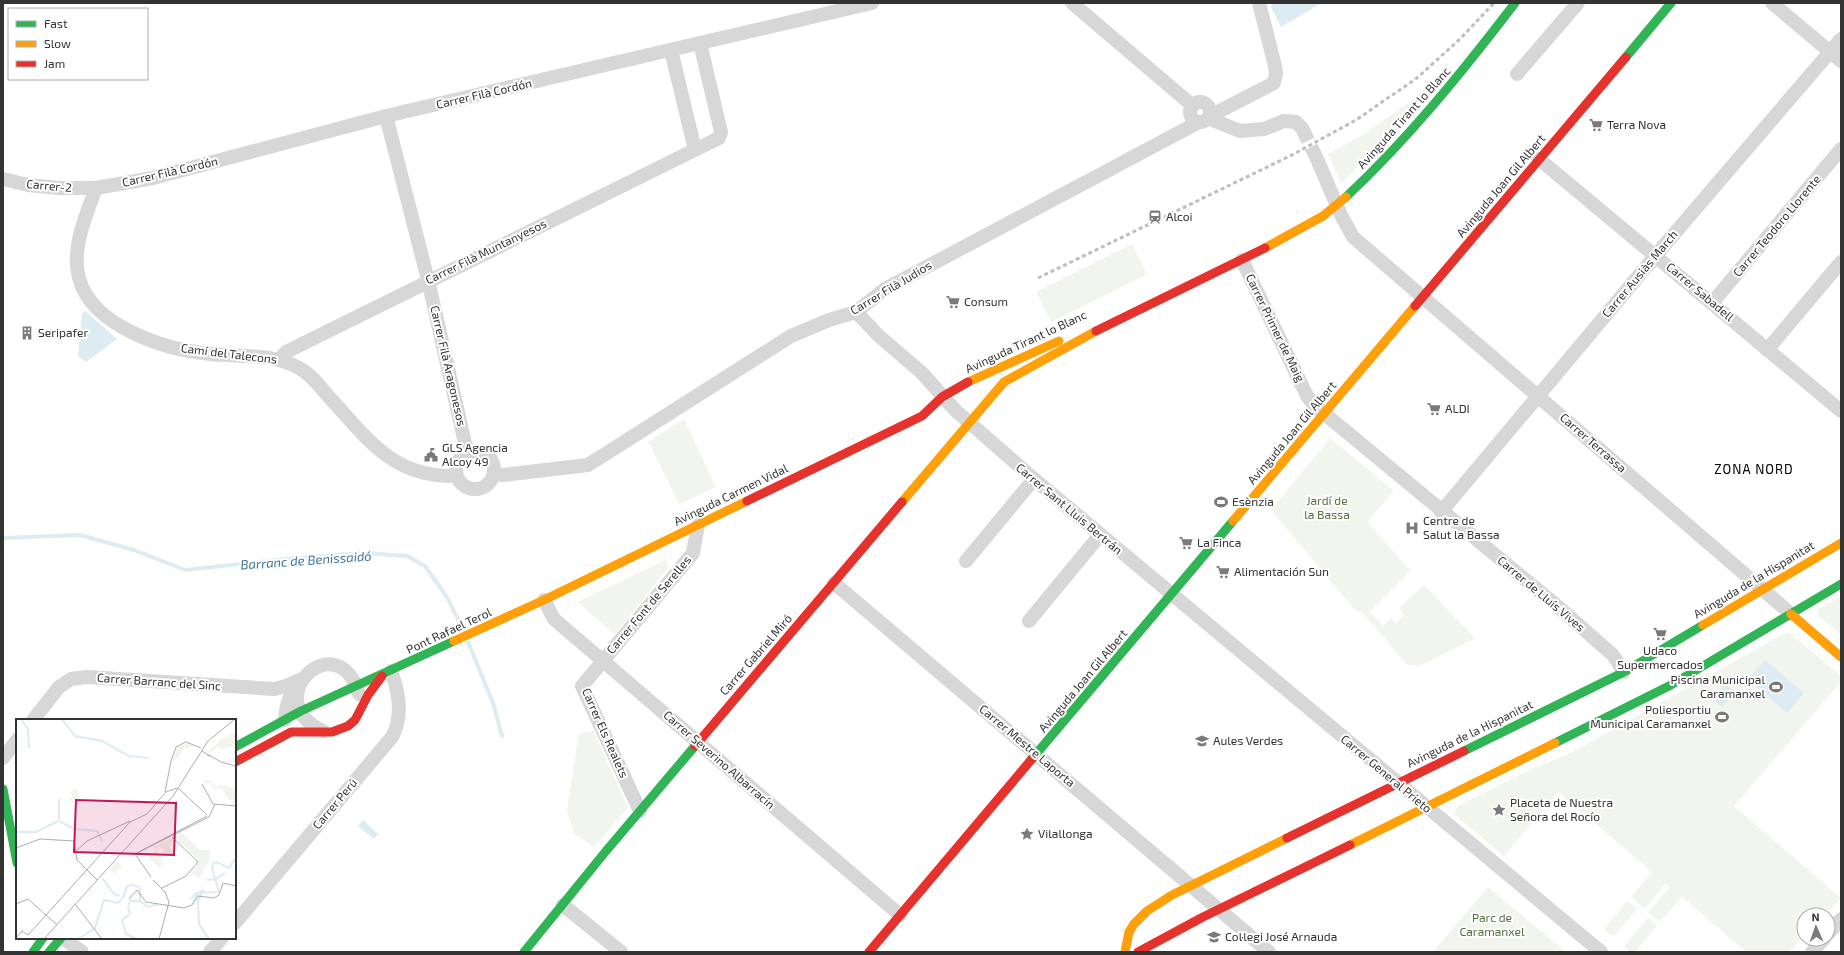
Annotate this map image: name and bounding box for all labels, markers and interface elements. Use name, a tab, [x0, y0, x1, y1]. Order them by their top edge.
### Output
legend	[8, 8, 148, 80]
text: Fast	[44, 16, 68, 30]
text: Slow	[44, 36, 71, 50]
text: Jam	[44, 56, 65, 70]
street label: Avinguda Tirant lo Blanc	[1354, 64, 1453, 171]
street label: Carrer Filà Cordón	[435, 75, 533, 111]
supermarket icon: Terra Nova	[1588, 117, 1604, 133]
place label: Terra Nova	[1607, 117, 1666, 131]
street label: Avinguda Joan Gil Albert	[1453, 131, 1548, 240]
street label: Carrer Filà Cordón	[121, 153, 219, 189]
street label: Carrer Teodoro Llorente	[1730, 172, 1823, 279]
street label: Carrer-2	[26, 176, 73, 194]
station icon: Alcoi	[1147, 209, 1163, 225]
place label: Alcoi	[1166, 209, 1193, 223]
street label: Carrer Filà Muntanyesos	[423, 216, 548, 287]
street label: Carrer Ausiàs March	[1599, 227, 1680, 320]
street label: Carrer Filà Judios	[847, 257, 934, 317]
street label: Carrer Sabadell	[1664, 259, 1738, 324]
street label: Carrer Primer de Maig	[1244, 271, 1308, 384]
supermarket icon: Consum	[945, 294, 961, 310]
place label: Consum	[964, 294, 1008, 308]
street label: Carrer Filà Aragonesos	[428, 304, 470, 427]
street label: Avinguda Tirant lo Blanc	[963, 307, 1088, 375]
building icon: Seripafer	[19, 325, 35, 341]
place label: Seripafer	[38, 325, 88, 339]
street label: Camí del Talecons	[180, 340, 278, 366]
street label: Avinguda Joan Gil Albert	[1244, 378, 1339, 487]
supermarket icon: ALDI	[1426, 401, 1442, 417]
place label: ALDI	[1445, 401, 1470, 415]
street label: Carrer Terrassa	[1558, 410, 1630, 475]
place label: GLS Agencia Alcoy 49	[442, 440, 508, 468]
public building icon: GLS Agencia Alcoy 49	[423, 447, 439, 463]
street label: Avinguda Carmen Vidal	[671, 460, 790, 528]
street label: Carrer Sant Lluis Bertrán	[1014, 460, 1126, 557]
district label: ZONA NORD	[1714, 461, 1794, 477]
park label: Jardí de la Bassa	[1304, 493, 1350, 521]
sports icon: Esènzia	[1213, 494, 1229, 510]
place label: Esènzia	[1232, 494, 1274, 508]
place label: Centre de Salut la Bassa	[1423, 513, 1500, 541]
hospital icon: Centre de Salut la Bassa	[1404, 520, 1420, 536]
supermarket icon: La Finca	[1178, 535, 1194, 551]
place label: La Finca	[1197, 535, 1241, 549]
street label: Avinguda de la Hispanitat	[1691, 537, 1817, 621]
water label: Barranc de Benissaidó	[240, 547, 372, 573]
street label: Carrer Font de Serelles	[603, 552, 693, 656]
street label: Carrer de Lluís Vives	[1495, 553, 1588, 634]
supermarket icon: Alimentación Sun	[1215, 564, 1231, 580]
place label: Alimentación Sun	[1234, 564, 1329, 578]
street label: Pont Rafael Terol	[404, 604, 494, 656]
street label: Carrer Gabriel Miró	[716, 611, 794, 698]
street label: Avinguda Joan Gil Albert	[1035, 626, 1130, 735]
supermarket icon: Udaco Supermercados	[1652, 626, 1668, 642]
place label: Udaco Supermercados	[1617, 643, 1703, 671]
street label: Carrer Barranc del Sinc	[97, 670, 222, 692]
place label: Piscina Municipal Caramanxel	[1670, 672, 1765, 700]
sports icon: Piscina Municipal Caramanxel	[1768, 679, 1784, 695]
street label: Carrer Els Realets	[580, 686, 632, 780]
street label: Avinguda de la Hispanitat	[1404, 696, 1535, 770]
street label: Carrer Mestre Laporta	[977, 701, 1078, 789]
place label: Poliesportiu Municipal Caramanxel	[1590, 702, 1711, 730]
street label: Carrer Severino Albarracín	[661, 707, 778, 811]
sports icon: Poliesportiu Municipal Caramanxel	[1714, 709, 1730, 725]
inset map	[16, 719, 236, 939]
street label: Carrer General Prieto	[1338, 731, 1435, 815]
school or university icon: Aules Verdes	[1194, 733, 1210, 749]
place label: Aules Verdes	[1213, 733, 1283, 747]
street label: Carrer Perú	[309, 775, 359, 831]
place label: Placeta de Nuestra Señora del Rocío	[1510, 795, 1613, 823]
place icon: Placeta de Nuestra Señora del Rocío	[1491, 802, 1507, 818]
place icon: Vilallonga	[1019, 826, 1035, 842]
place label: Vilallonga	[1038, 826, 1093, 840]
north arrow	[1796, 907, 1836, 947]
park label: Parc de Caramanxel	[1459, 910, 1525, 938]
text: N	[1811, 910, 1820, 923]
school or university icon: Col·legi José Arnauda	[1206, 929, 1222, 945]
place label: Col·legi José Arnauda	[1225, 929, 1337, 943]

